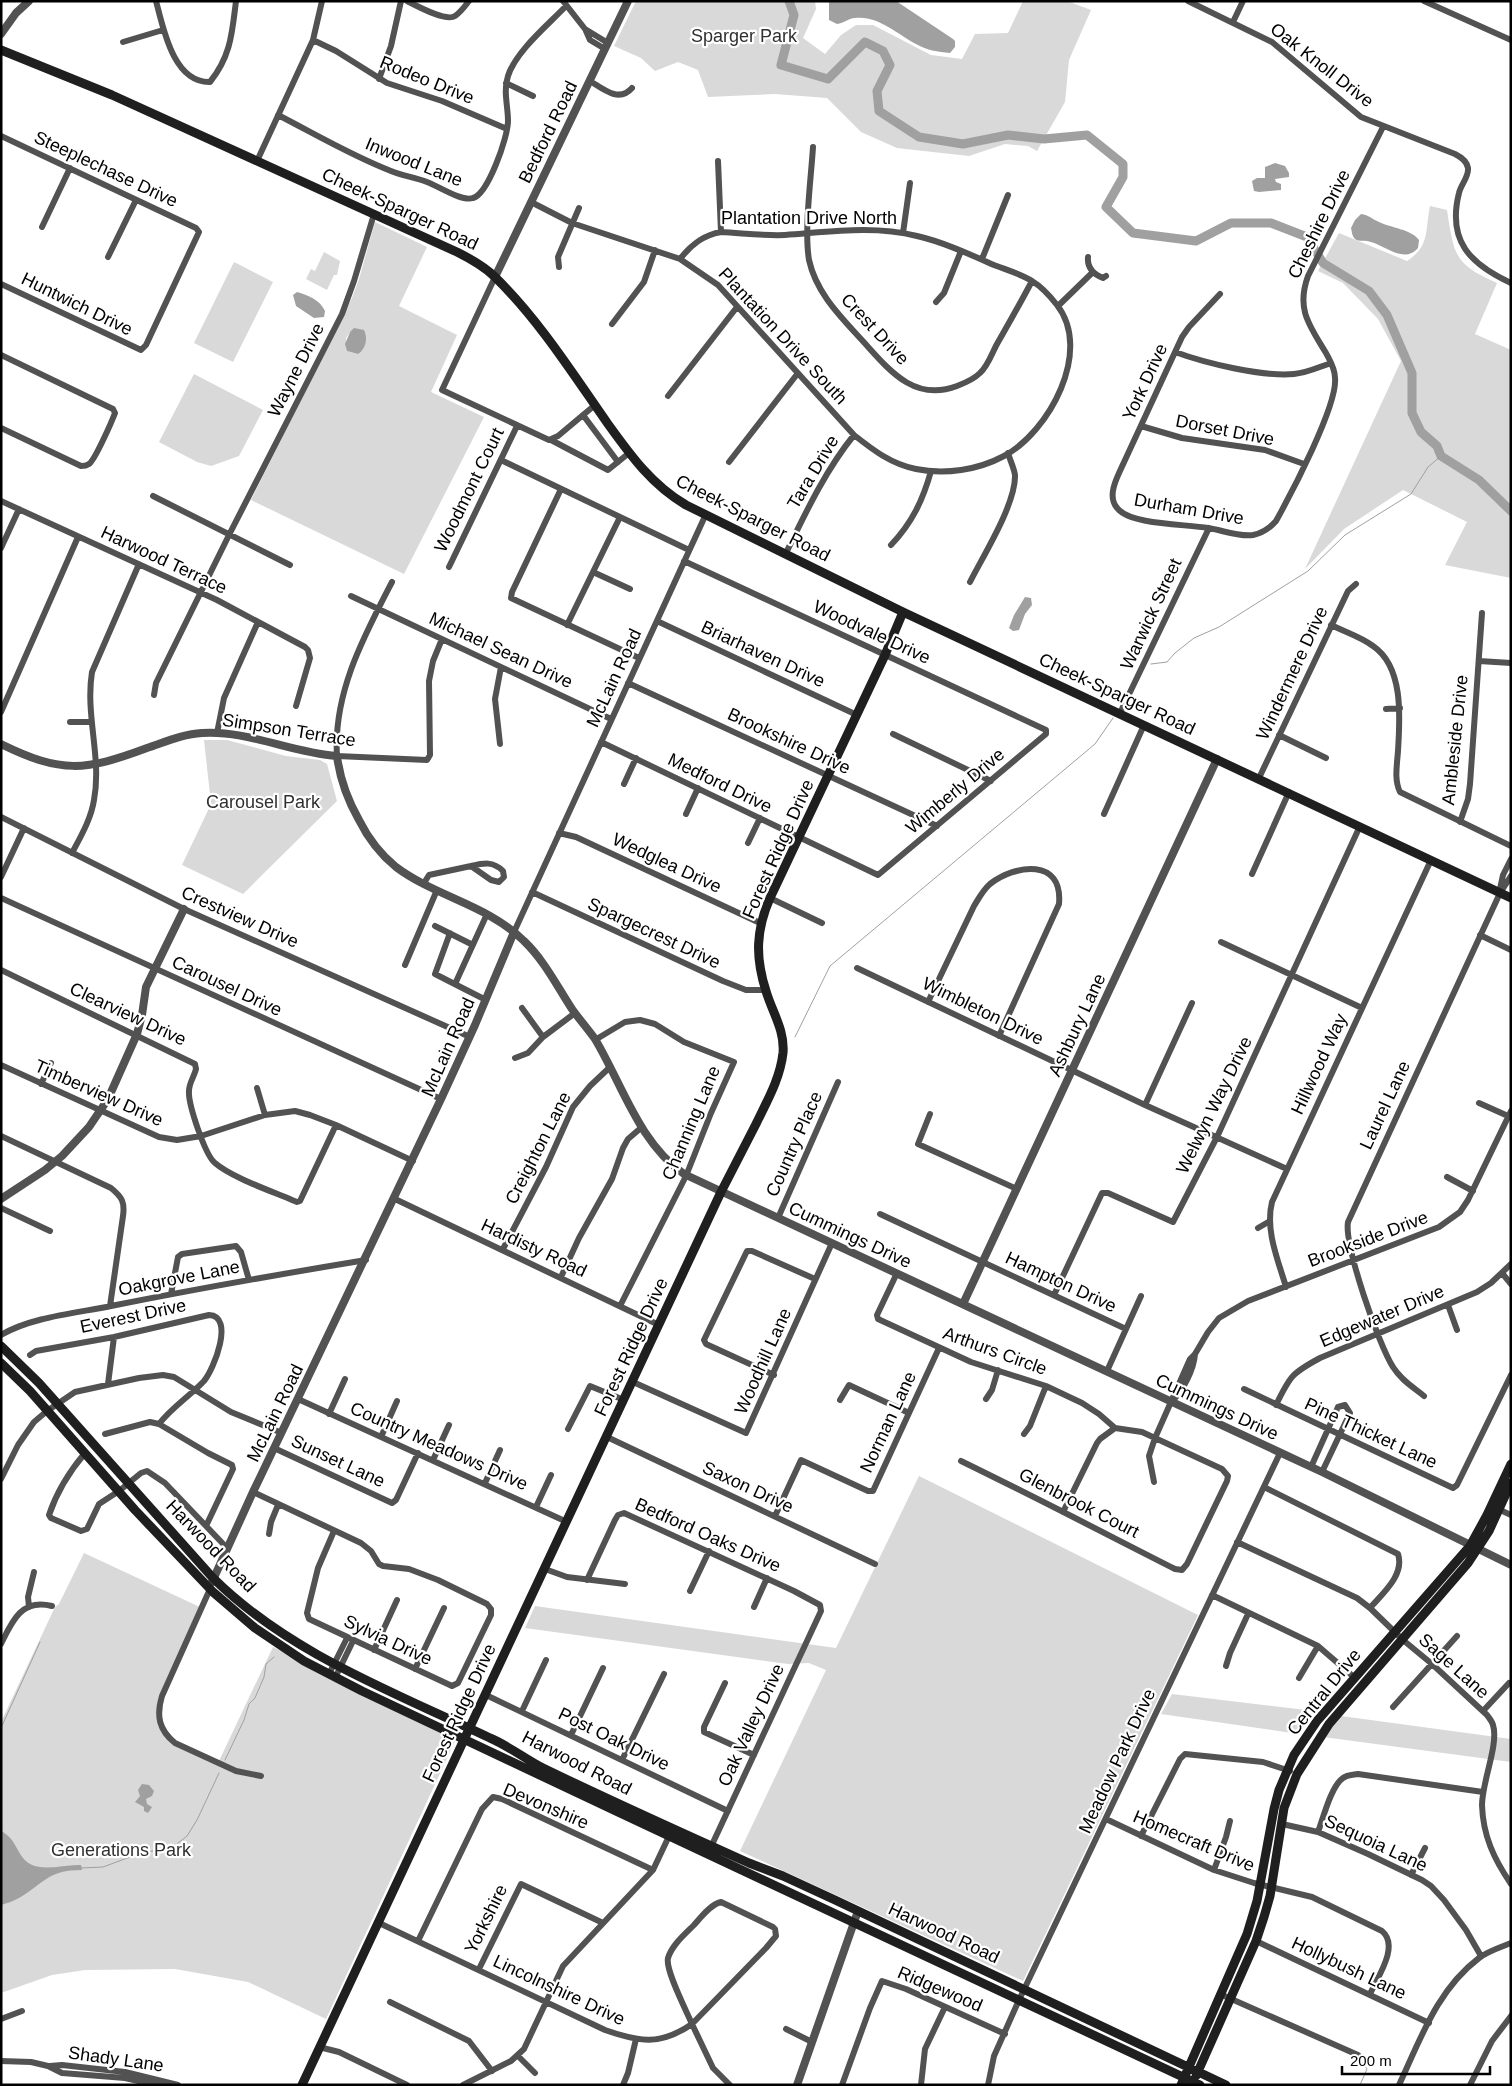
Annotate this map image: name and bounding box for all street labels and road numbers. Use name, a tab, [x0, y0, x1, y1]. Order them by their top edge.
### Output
street label: Oak Knoll Drive	[1267, 19, 1377, 111]
street label: Rodeo Drive	[377, 52, 477, 108]
street label: Bedford Road	[515, 78, 581, 186]
street label: Steeplechase Drive	[31, 127, 181, 211]
street label: Inwood Lane	[362, 133, 466, 191]
street label: Cheek-Sparger Road	[319, 164, 481, 254]
street label: Cheshire Drive	[1284, 166, 1354, 282]
street label: Plantation Drive North	[721, 208, 897, 228]
street label: Plantation Drive South	[715, 264, 851, 408]
street label: Huntwich Drive	[18, 268, 136, 340]
street label: Crest Drive	[837, 289, 913, 369]
street label: Wayne Drive	[264, 320, 328, 420]
street label: York Drive	[1119, 340, 1171, 424]
street label: Dorset Drive	[1174, 411, 1276, 449]
street label: Woodmont Court	[430, 425, 508, 555]
street label: Tara Drive	[783, 432, 843, 512]
street label: Cheek-Sparger Road	[673, 470, 833, 566]
street label: Durham Drive	[1133, 490, 1245, 528]
street label: Harwood Terrace	[98, 522, 230, 598]
street label: Warwick Street	[1117, 555, 1185, 673]
street label: Woodvale Drive	[810, 596, 934, 668]
street label: Windermere Drive	[1252, 603, 1332, 743]
street label: Michael Sean Drive	[426, 608, 576, 692]
street label: Briarhaven Drive	[698, 617, 828, 691]
street label: McLain Road	[583, 626, 645, 730]
street label: Cheek-Sparger Road	[1036, 649, 1198, 739]
street label: Ambleside Drive	[1438, 674, 1472, 806]
street label: Brookshire Drive	[724, 704, 854, 778]
street label: Simpson Terrace	[221, 710, 357, 750]
street label: Wimberly Drive	[902, 744, 1008, 838]
street label: Medford Drive	[665, 749, 775, 817]
street label: Forest Ridge Drive	[738, 776, 818, 922]
street label: Wedglea Drive	[609, 829, 725, 897]
street label: Crestview Drive	[178, 882, 302, 952]
street label: Spargecrest Drive	[584, 893, 724, 973]
street label: Carousel Drive	[169, 952, 285, 1020]
street label: Ashbury Lane	[1044, 970, 1110, 1080]
street label: Wimbleton Drive	[919, 973, 1047, 1049]
street label: Clearview Drive	[67, 978, 189, 1050]
street label: McLain Road	[417, 994, 479, 1100]
street label: Hillwood Way	[1287, 1011, 1351, 1117]
street label: Welwyn Way Drive	[1172, 1033, 1256, 1177]
street label: Timberview Drive	[32, 1056, 166, 1130]
street label: Laurel Lane	[1356, 1058, 1414, 1152]
street label: Channing Lane	[658, 1063, 724, 1183]
street label: Country Place	[762, 1088, 826, 1200]
street label: Creighton Lane	[501, 1089, 575, 1207]
street label: Cummings Drive	[785, 1198, 915, 1272]
street label: Brookside Drive	[1305, 1207, 1431, 1271]
street label: Hardisty Road	[478, 1215, 590, 1281]
street label: Hampton Drive	[1002, 1248, 1120, 1316]
street label: Oakgrove Lane	[117, 1256, 241, 1300]
street label: Forest Ridge Drive	[590, 1275, 672, 1419]
street label: Edgewater Drive	[1317, 1281, 1447, 1351]
street label: Everest Drive	[78, 1295, 188, 1337]
street label: Woodhill Lane	[731, 1305, 795, 1417]
street label: Arthurs Circle	[940, 1323, 1050, 1379]
street label: McLain Road	[243, 1361, 307, 1465]
street label: Norman Lane	[856, 1368, 920, 1476]
street label: Cummings Drive	[1152, 1370, 1282, 1444]
street label: Pine Thicket Lane	[1302, 1394, 1440, 1472]
street label: Country Meadows Drive	[347, 1398, 531, 1494]
street label: Sunset Lane	[288, 1431, 388, 1491]
street label: Saxon Drive	[699, 1457, 797, 1517]
street label: Glenbrook Court	[1016, 1464, 1142, 1542]
street label: Bedford Oaks Drive	[632, 1494, 784, 1576]
street label: Harwood Road	[162, 1496, 260, 1596]
street label: Sylvia Drive	[341, 1611, 435, 1669]
street label: Sage Lane	[1415, 1629, 1493, 1703]
street label: Forest Ridge Drive	[418, 1641, 500, 1785]
street label: Central Drive	[1283, 1645, 1365, 1739]
street label: Oak Valley Drive	[714, 1661, 788, 1789]
street label: Meadow Park Drive	[1075, 1686, 1159, 1836]
street label: Post Oak Drive	[555, 1703, 673, 1775]
street label: Harwood Road	[519, 1727, 635, 1799]
street label: Devonshire	[500, 1779, 592, 1833]
street label: Homecraft Drive	[1130, 1806, 1258, 1876]
street label: Sequoia Lane	[1321, 1810, 1431, 1876]
street label: Yorkshire	[461, 1881, 511, 1957]
street label: Harwood Road	[885, 1899, 1003, 1967]
street label: Hollybush Lane	[1289, 1933, 1409, 2003]
street label: Lincolnshire Drive	[490, 1951, 628, 2029]
street label: Ridgewood	[895, 1962, 985, 2016]
street label: Shady Lane	[67, 2042, 165, 2076]

